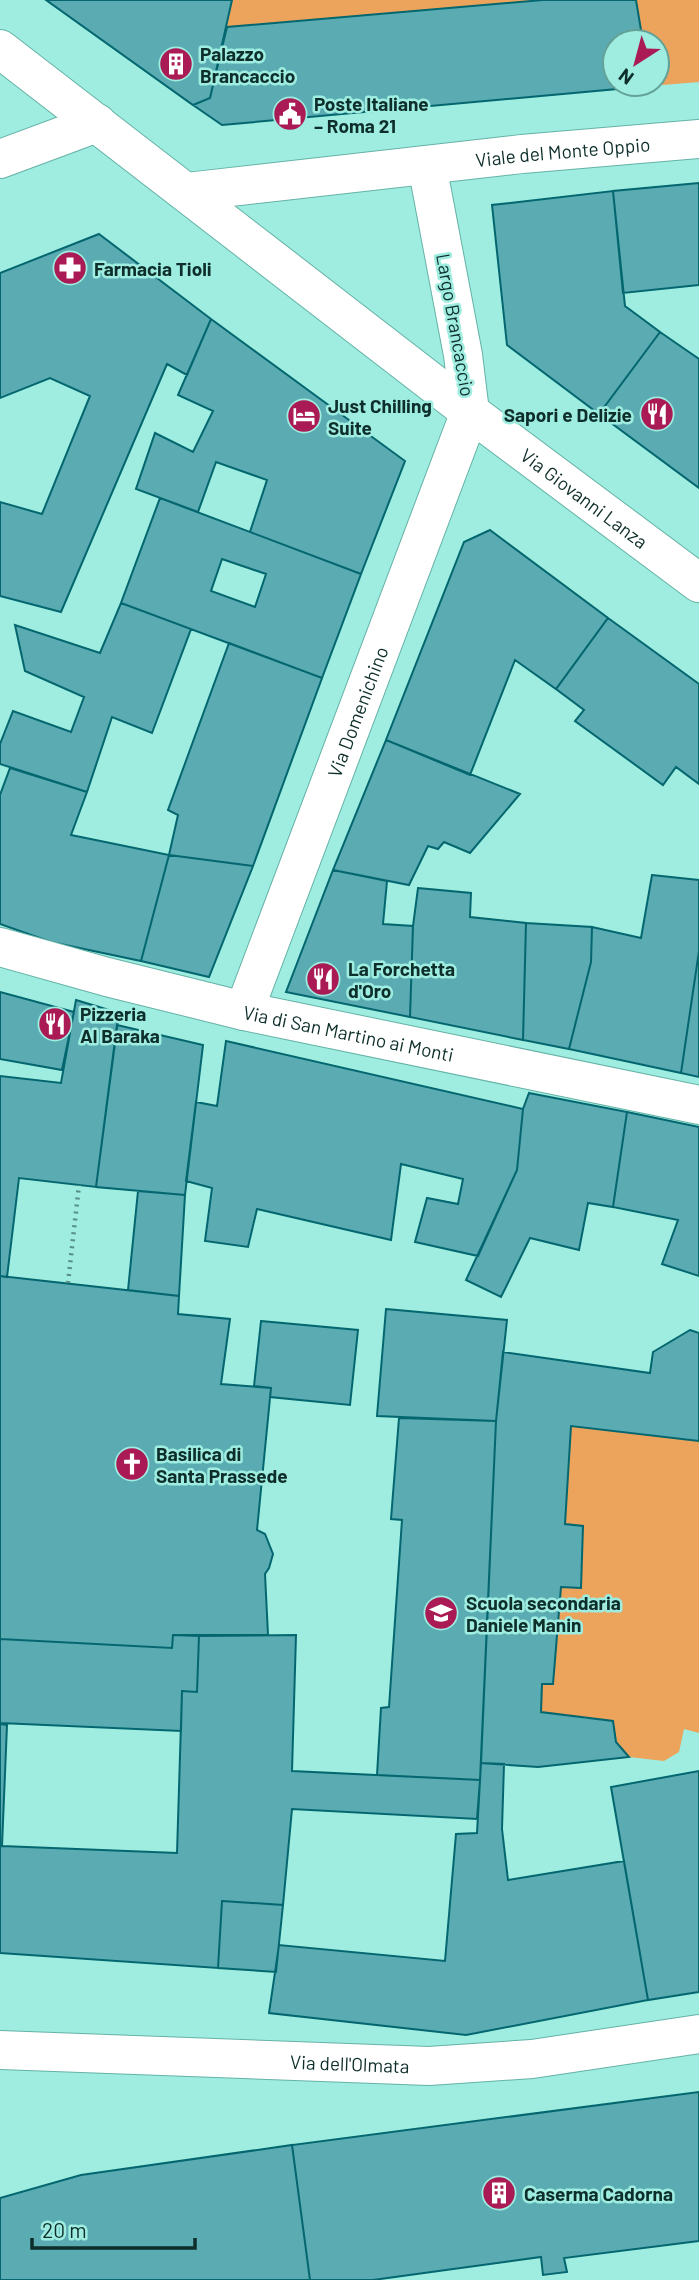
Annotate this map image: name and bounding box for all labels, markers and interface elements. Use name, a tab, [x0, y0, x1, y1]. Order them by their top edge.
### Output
north arrow	[601, 28, 671, 98]
place label: Palazzo Brancaccio	[200, 42, 295, 87]
building icon: Palazzo Brancaccio	[157, 45, 195, 83]
text: N	[614, 64, 638, 90]
place label: Poste Italiane – Roma 21	[314, 92, 429, 137]
public building icon: Poste Italiane – Roma 21	[271, 95, 309, 133]
street label: Viale del Monte Oppio	[474, 132, 651, 171]
pharmacy icon: Farmacia Tioli	[51, 249, 89, 287]
street label: Largo Brancaccio	[432, 252, 480, 398]
place label: Farmacia Tioli	[94, 257, 212, 280]
place label: Just Chilling Suite	[328, 394, 432, 439]
restaurant icon: Sapori e Delizie	[638, 395, 676, 433]
hotel icon: Just Chilling Suite	[285, 397, 323, 435]
place label: Sapori e Delizie	[504, 403, 632, 426]
street label: Via Giovanni Lanza	[517, 443, 653, 553]
street label: Via Domenichino	[322, 643, 392, 780]
place label: La Forchetta d'Oro	[348, 957, 455, 1002]
restaurant icon: La Forchetta d'Oro	[304, 960, 342, 998]
street label: Via di San Martino ai Monti	[241, 1000, 456, 1066]
place label: Pizzeria Al Baraka	[80, 1002, 160, 1047]
restaurant icon: Pizzeria Al Baraka	[36, 1005, 74, 1043]
place label: Basilica di Santa Prassede	[156, 1442, 288, 1487]
church icon: Basilica di Santa Prassede	[113, 1445, 151, 1483]
place label: Scuola secondaria Daniele Manin	[466, 1591, 621, 1636]
school or university icon: Scuola secondaria Daniele Manin	[422, 1594, 460, 1632]
street label: Via dell'Olmata	[290, 2049, 410, 2077]
building icon: Caserma Cadorna	[480, 2174, 518, 2212]
place label: Caserma Cadorna	[524, 2182, 673, 2205]
scale bar	[32, 2206, 194, 2250]
text: 20 m	[42, 2217, 87, 2242]

